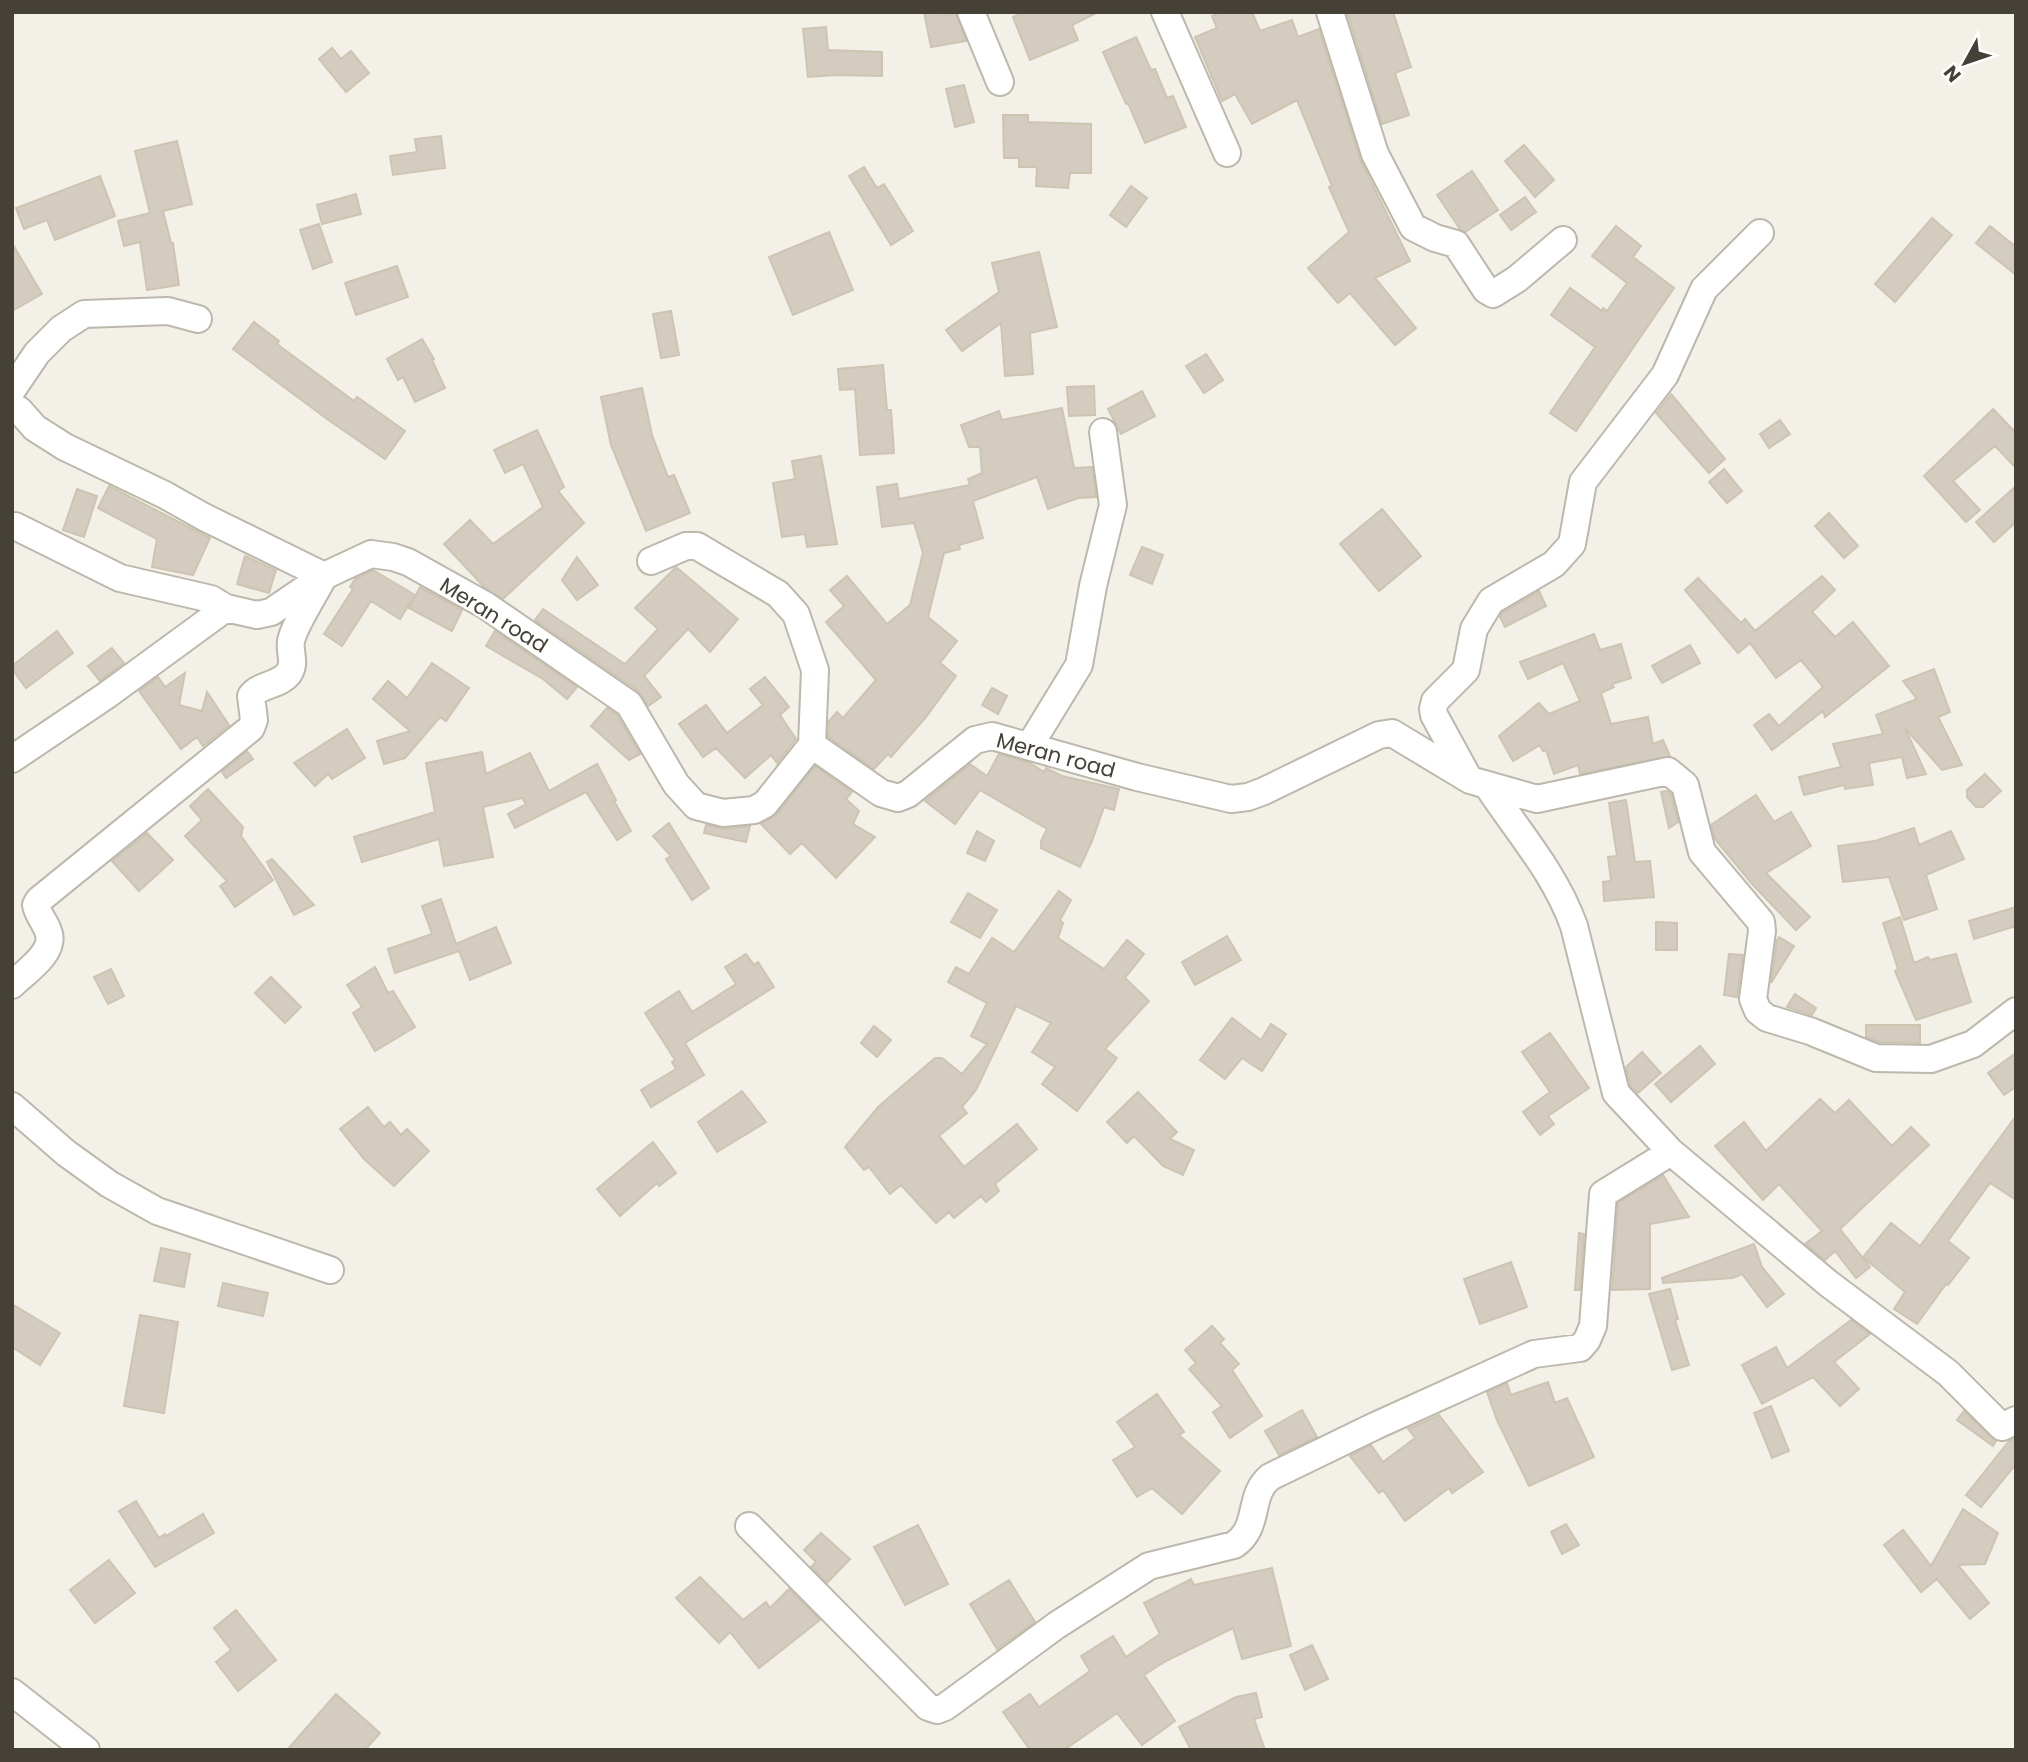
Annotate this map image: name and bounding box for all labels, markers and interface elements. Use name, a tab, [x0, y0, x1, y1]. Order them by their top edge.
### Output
north arrow	[1930, 28, 2000, 98]
text: N	[1937, 59, 1967, 88]
street label: Meran road	[435, 570, 553, 660]
street label: Meran road	[993, 725, 1119, 785]

